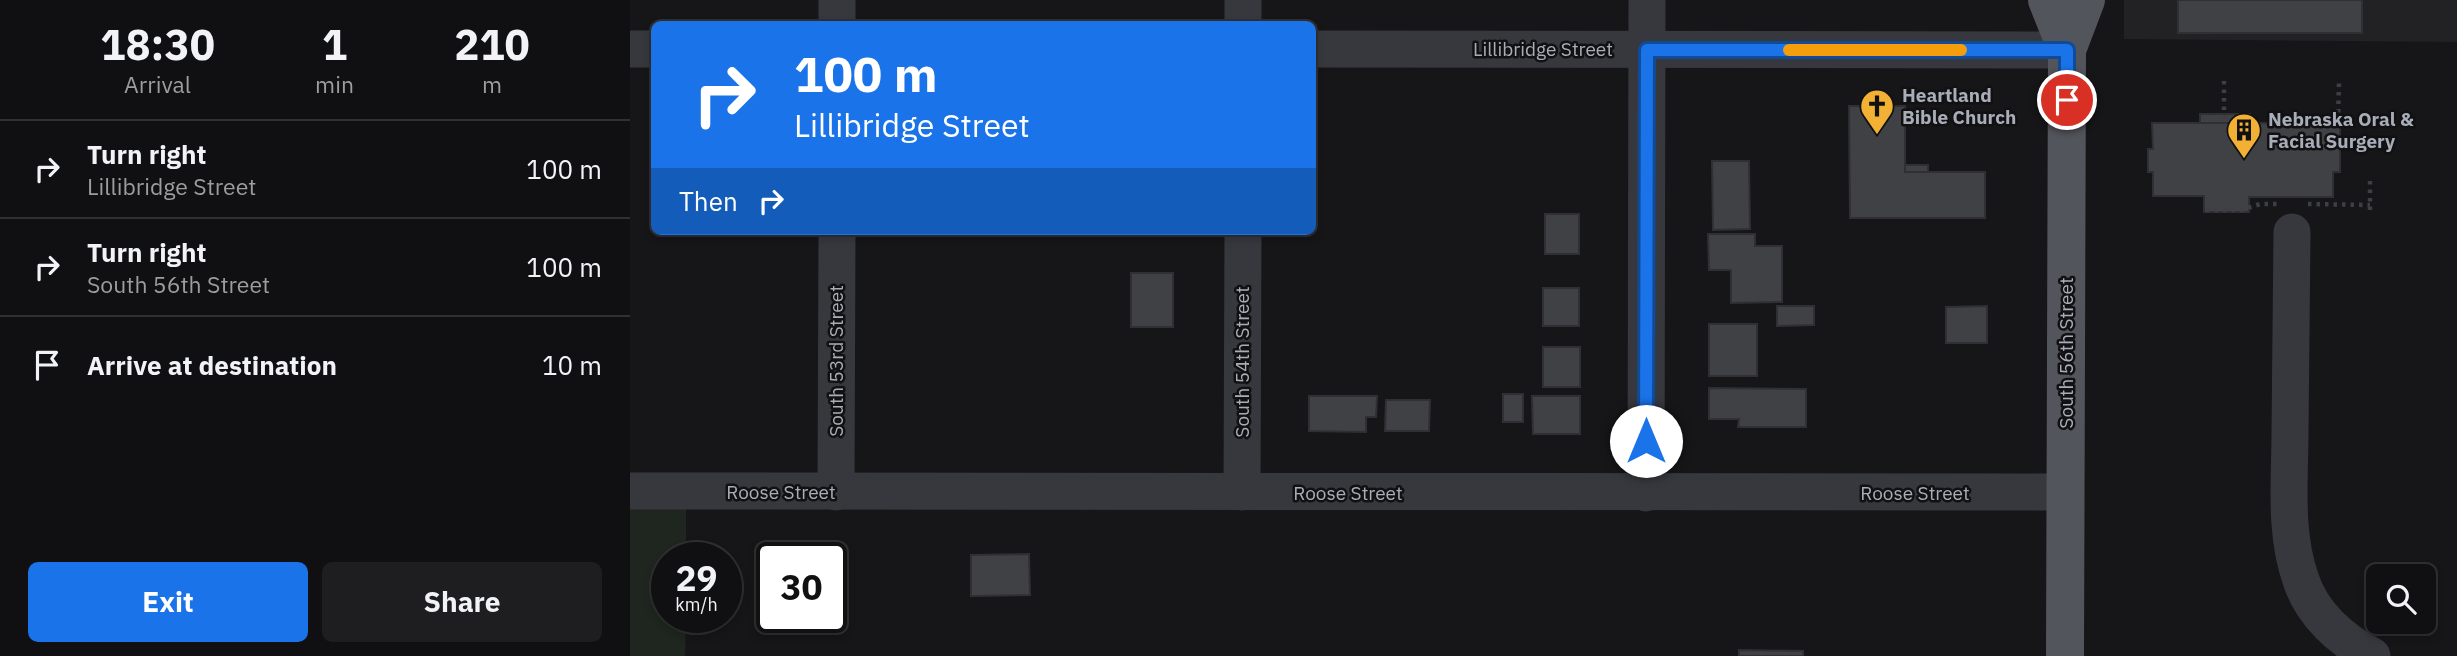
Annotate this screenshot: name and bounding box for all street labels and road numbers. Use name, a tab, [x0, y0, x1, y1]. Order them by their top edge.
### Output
street label: Lillibridge Street	[1473, 37, 1613, 61]
street label: South 56th Street	[2054, 277, 2078, 429]
street label: South 53rd Street	[824, 285, 848, 437]
street label: South 54th Street	[1230, 286, 1254, 438]
street label: Roose Street	[726, 480, 836, 504]
street label: Roose Street	[1293, 481, 1403, 505]
street label: Roose Street	[1860, 481, 1970, 505]

